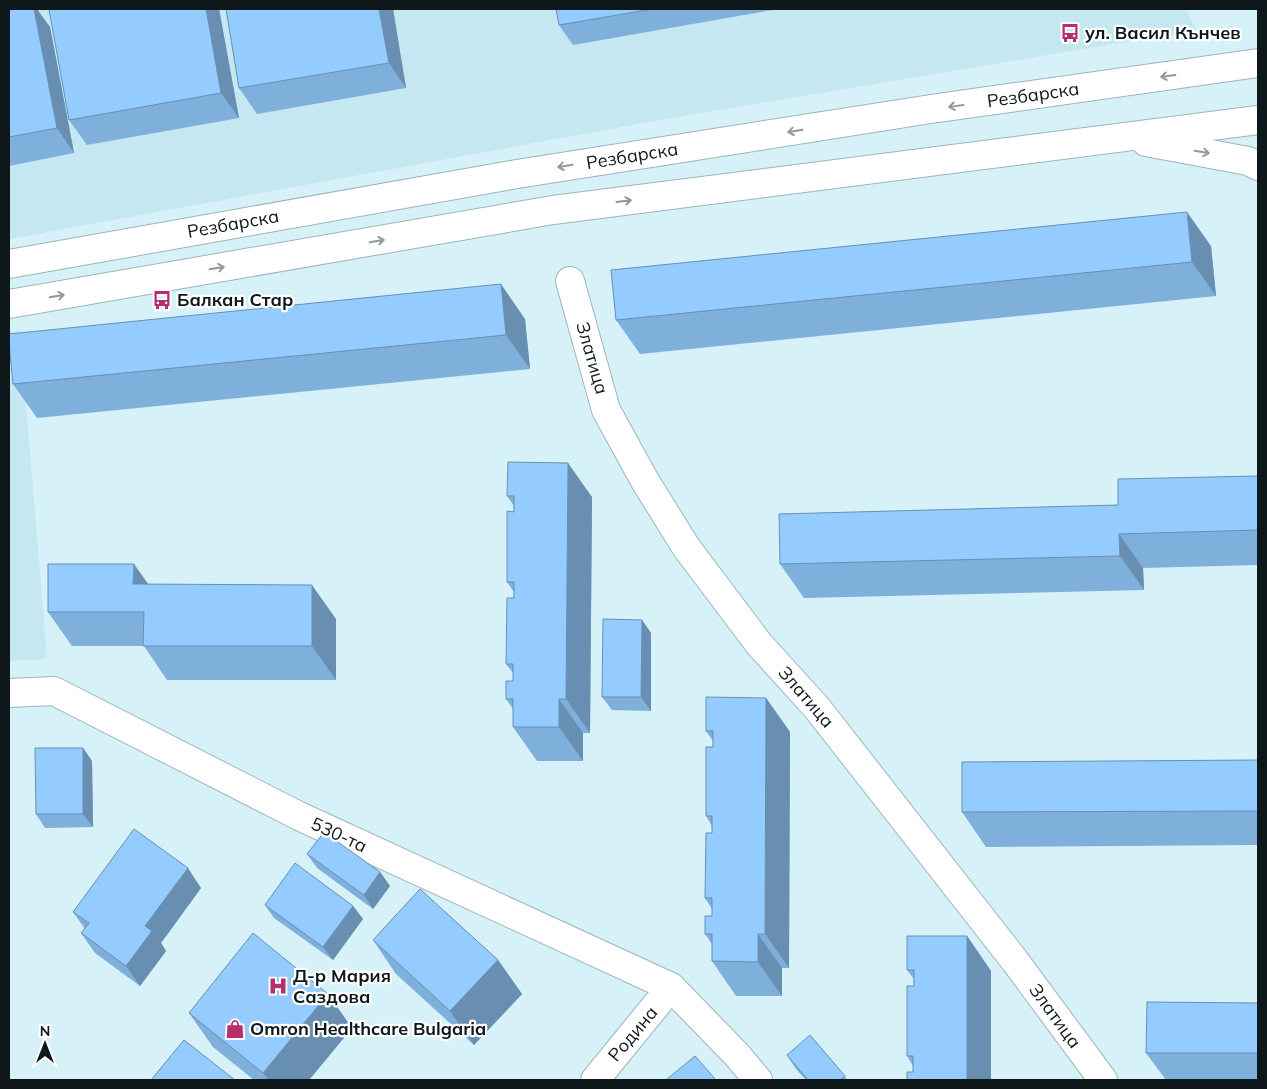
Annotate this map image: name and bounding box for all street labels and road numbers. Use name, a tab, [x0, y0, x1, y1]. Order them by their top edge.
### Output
street label: Резбарска	[985, 77, 1080, 112]
street label: Резбарска	[584, 137, 680, 174]
street label: Резбарска	[185, 204, 281, 243]
street label: Златица	[571, 319, 614, 397]
street label: Златица	[773, 661, 839, 732]
street label: 530-та	[307, 812, 371, 857]
street label: Златица	[1024, 979, 1087, 1052]
street label: Родина	[603, 1001, 662, 1066]

